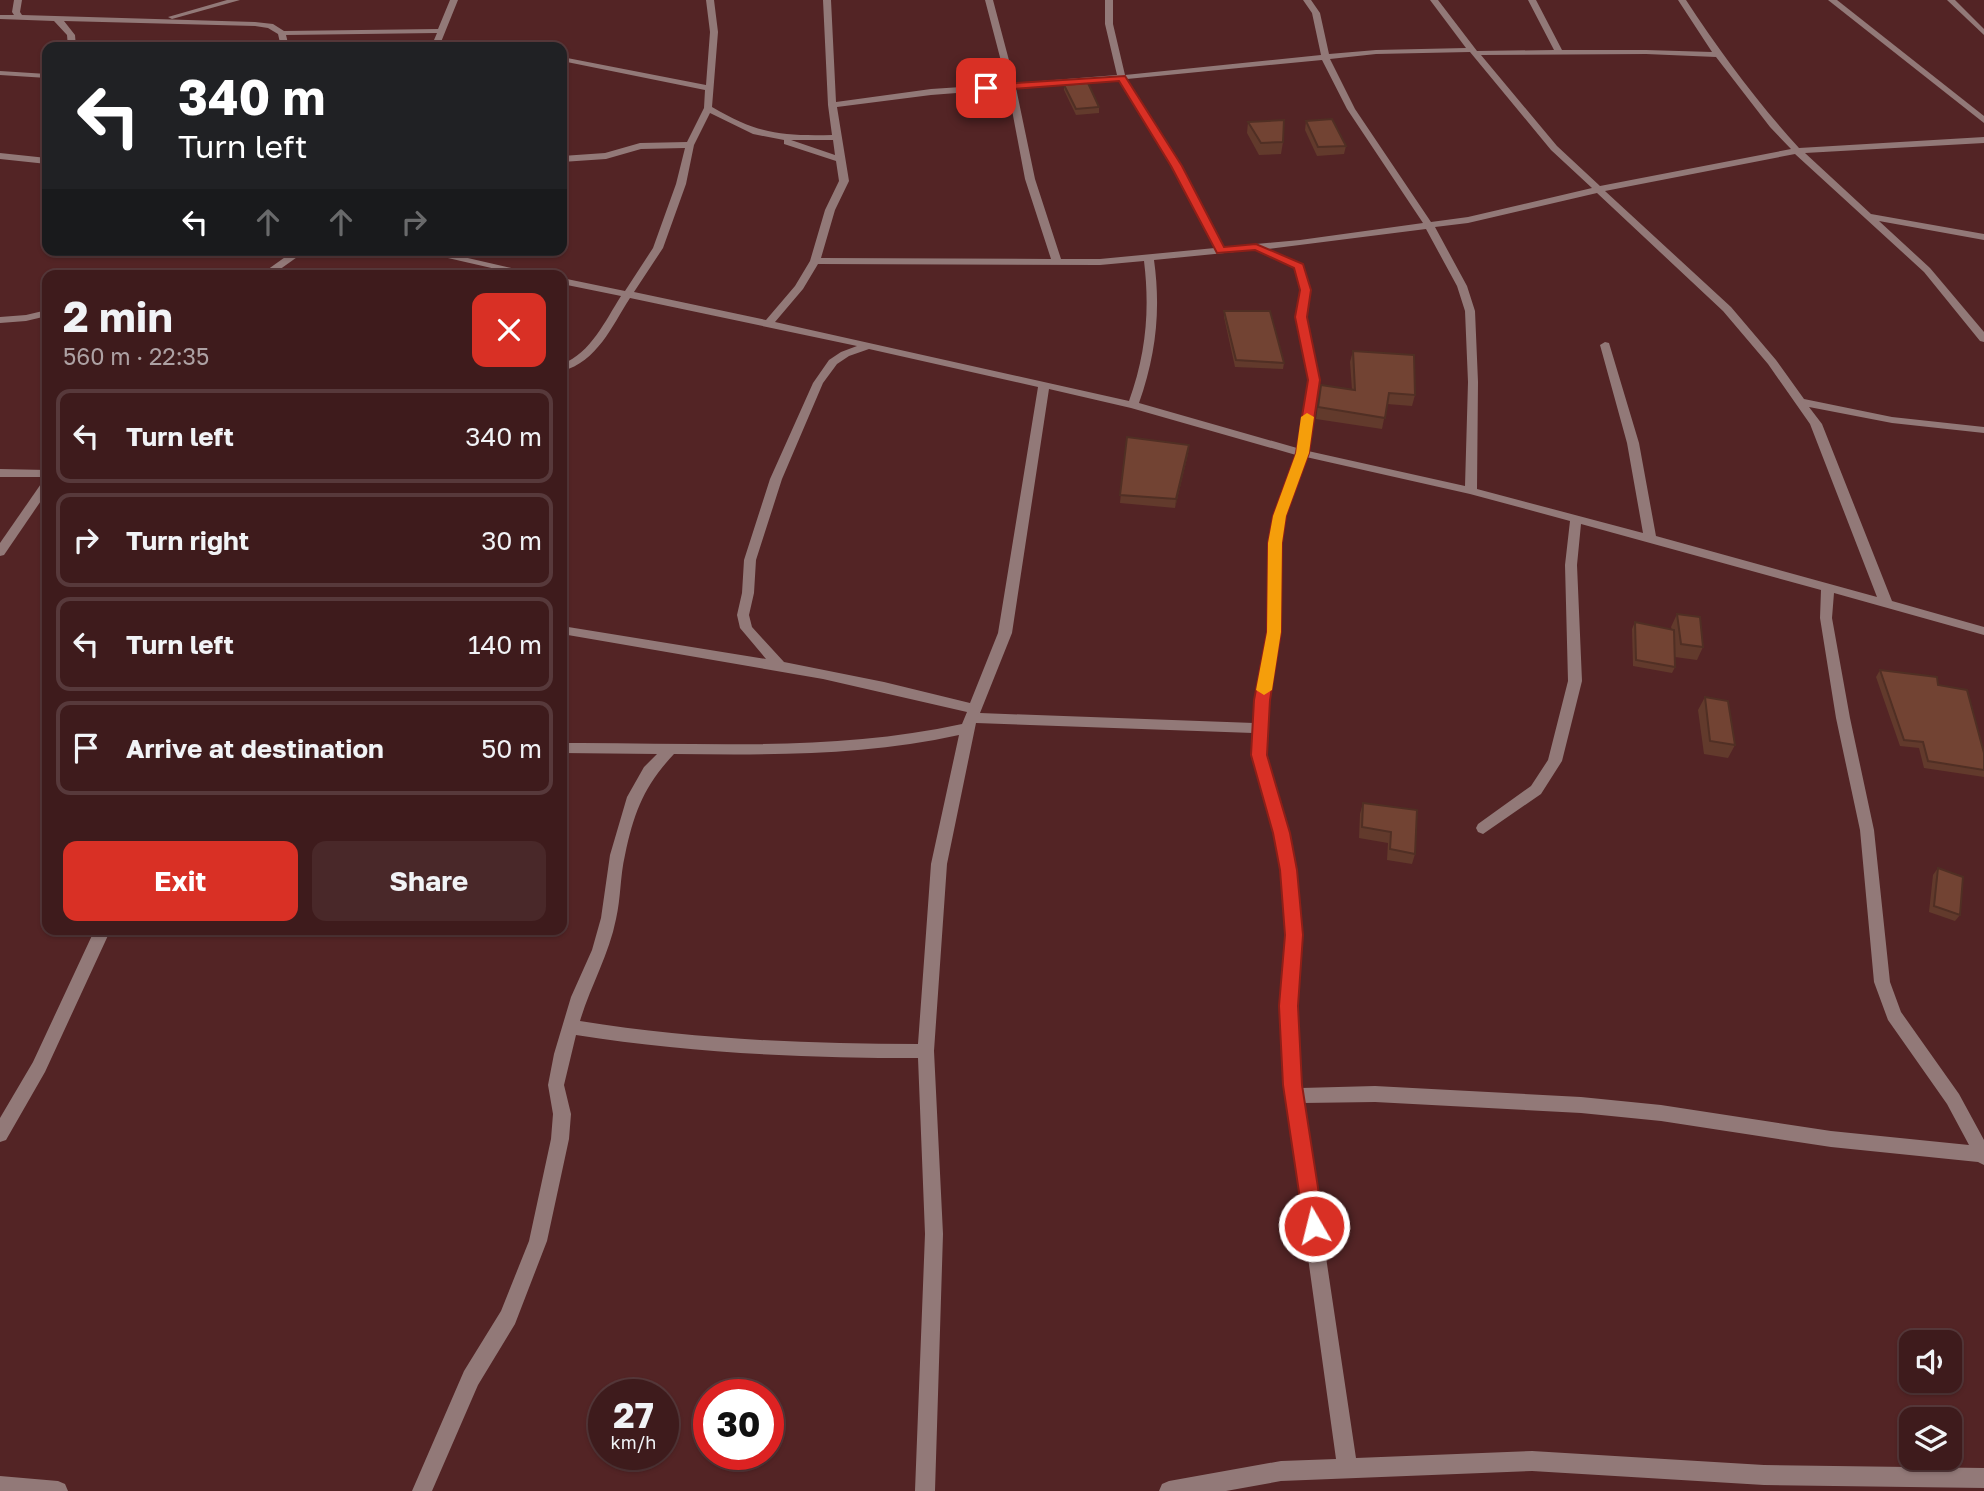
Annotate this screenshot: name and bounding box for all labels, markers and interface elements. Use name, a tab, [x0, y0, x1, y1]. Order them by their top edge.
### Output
pin	[956, 58, 1016, 118]
text: 340 m	[178, 67, 326, 126]
icon: arrive	[967, 69, 1005, 107]
icon: left	[63, 70, 154, 161]
text: Turn left	[178, 127, 307, 165]
icon: left	[176, 203, 214, 241]
icon: ahead	[249, 203, 287, 241]
icon: ahead	[322, 203, 360, 241]
icon: right	[395, 203, 433, 241]
text: 2 min	[63, 291, 173, 341]
button: close	[472, 293, 546, 367]
text: 560 m · 22:35	[63, 342, 209, 370]
icon: left	[67, 417, 105, 455]
text: Turn left	[126, 421, 234, 452]
text: 340 m	[465, 421, 542, 452]
icon: right	[67, 521, 105, 559]
text: Turn right	[126, 525, 249, 556]
text: 30 m	[481, 525, 542, 556]
icon: left	[67, 625, 105, 663]
text: Turn left	[126, 629, 234, 660]
text: 140 m	[468, 629, 542, 660]
icon: arrive	[67, 729, 105, 767]
text: Arrive at destination	[126, 733, 384, 764]
text: 50 m	[481, 733, 542, 764]
button: Exit	[63, 841, 298, 921]
button: Share	[312, 841, 546, 921]
position arrow	[1277, 1189, 1351, 1263]
map controls	[1899, 1330, 1962, 1470]
button: sound	[1899, 1330, 1962, 1393]
speed limit sign: 30	[693, 1379, 784, 1470]
text: 27	[613, 1394, 654, 1436]
button: layers	[1899, 1407, 1962, 1470]
text: km/h	[611, 1431, 656, 1453]

